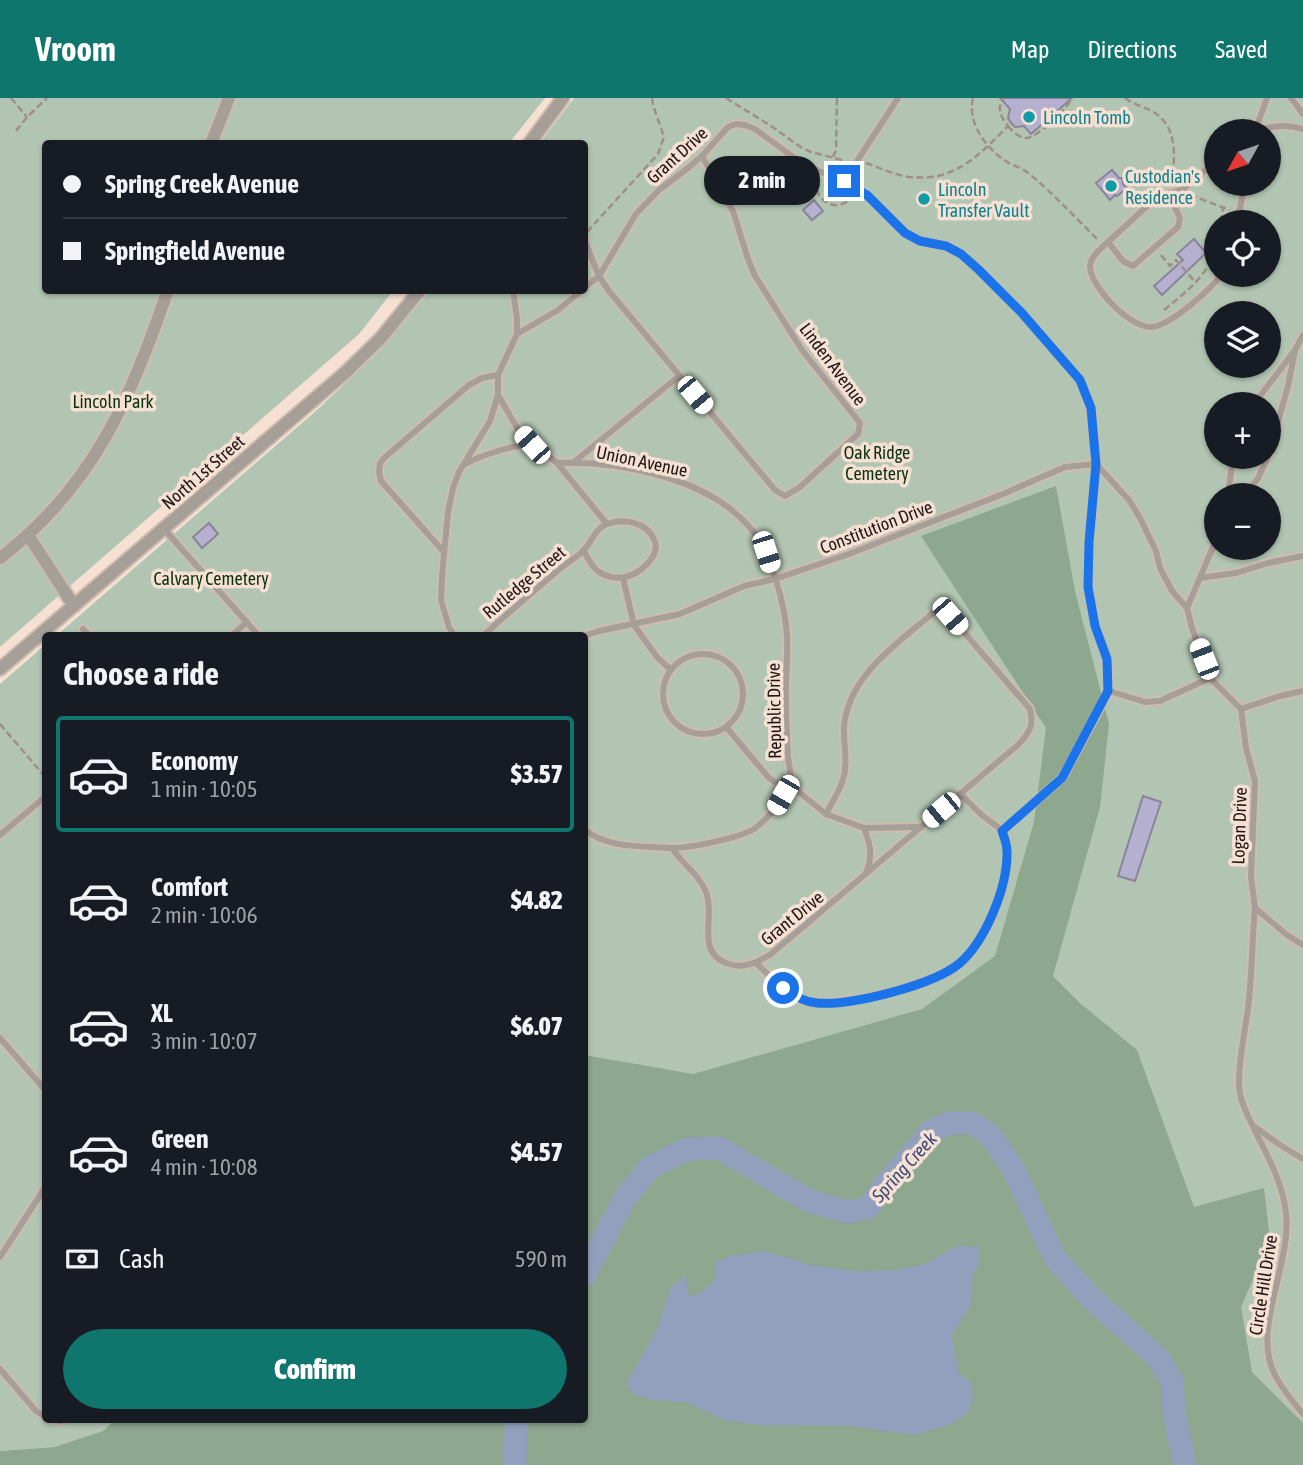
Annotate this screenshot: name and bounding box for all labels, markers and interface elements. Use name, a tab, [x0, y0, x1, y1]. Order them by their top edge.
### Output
text: Vroom	[35, 30, 116, 68]
text: Map	[1011, 36, 1049, 63]
text: Directions	[1087, 36, 1177, 63]
text: Saved	[1215, 36, 1268, 63]
place label: Lincoln Tomb	[1043, 107, 1131, 128]
marker: Lincoln Tomb	[1021, 109, 1037, 125]
north arrow	[1204, 119, 1281, 196]
map controls	[1204, 119, 1281, 560]
street label: Grant Drive	[642, 122, 712, 188]
callout: 2 min	[704, 156, 820, 206]
route end	[828, 165, 860, 197]
place label: Custodian's Residence	[1125, 166, 1200, 208]
text: 2 min	[739, 167, 785, 193]
text: Spring Creek Avenue	[105, 169, 299, 199]
marker: Custodian's Residence	[1103, 178, 1119, 194]
place label: Lincoln Transfer Vault	[938, 179, 1029, 221]
marker: Lincoln Transfer Vault	[916, 191, 932, 207]
button: locate	[1204, 210, 1281, 287]
text: Springfield Avenue	[105, 236, 285, 266]
button: layers	[1204, 301, 1281, 378]
street label: Linden Avenue	[795, 319, 871, 409]
car	[674, 372, 717, 418]
park label: Lincoln Park	[73, 391, 154, 412]
button: +	[1204, 392, 1281, 469]
car	[511, 422, 554, 468]
street label: North 1st Street	[157, 430, 249, 514]
street label: Union Avenue	[594, 441, 690, 481]
park label: Oak Ridge Cemetery	[844, 442, 910, 484]
button: −	[1204, 483, 1281, 560]
street label: Constitution Drive	[817, 496, 935, 558]
car	[750, 529, 783, 575]
street label: Rutledge Street	[478, 541, 570, 623]
park label: Calvary Cemetery	[153, 568, 269, 589]
car	[929, 593, 972, 639]
car	[1187, 636, 1222, 682]
text: Choose a ride	[63, 655, 219, 692]
street label: Republic Drive	[763, 663, 785, 759]
icon: car	[67, 743, 130, 806]
text: Economy	[151, 746, 238, 776]
text: $3.57	[511, 759, 563, 789]
car	[764, 772, 803, 818]
text: 1 min · 10:05	[151, 776, 257, 802]
street label: Logan Drive	[1227, 787, 1251, 865]
car	[919, 788, 964, 832]
icon: car	[67, 869, 130, 932]
text: Comfort	[151, 872, 228, 902]
text: $4.82	[511, 885, 563, 915]
street label: Grant Drive	[757, 886, 827, 950]
text: 2 min · 10:06	[151, 902, 257, 928]
route start	[767, 972, 799, 1004]
icon: car	[67, 995, 130, 1058]
text: XL	[151, 998, 173, 1028]
text: $6.07	[511, 1011, 563, 1041]
text: 3 min · 10:07	[151, 1028, 257, 1054]
icon: car	[67, 1121, 130, 1184]
text: Green	[151, 1124, 209, 1154]
water label: Spring Creek	[866, 1127, 942, 1207]
text: $4.57	[511, 1137, 563, 1167]
text: 4 min · 10:08	[151, 1154, 257, 1180]
street label: Circle Hill Drive	[1245, 1233, 1281, 1337]
icon: cash	[63, 1240, 101, 1278]
text: Cash	[119, 1244, 165, 1274]
text: 590 m	[515, 1246, 567, 1272]
button: Confirm	[63, 1329, 567, 1409]

